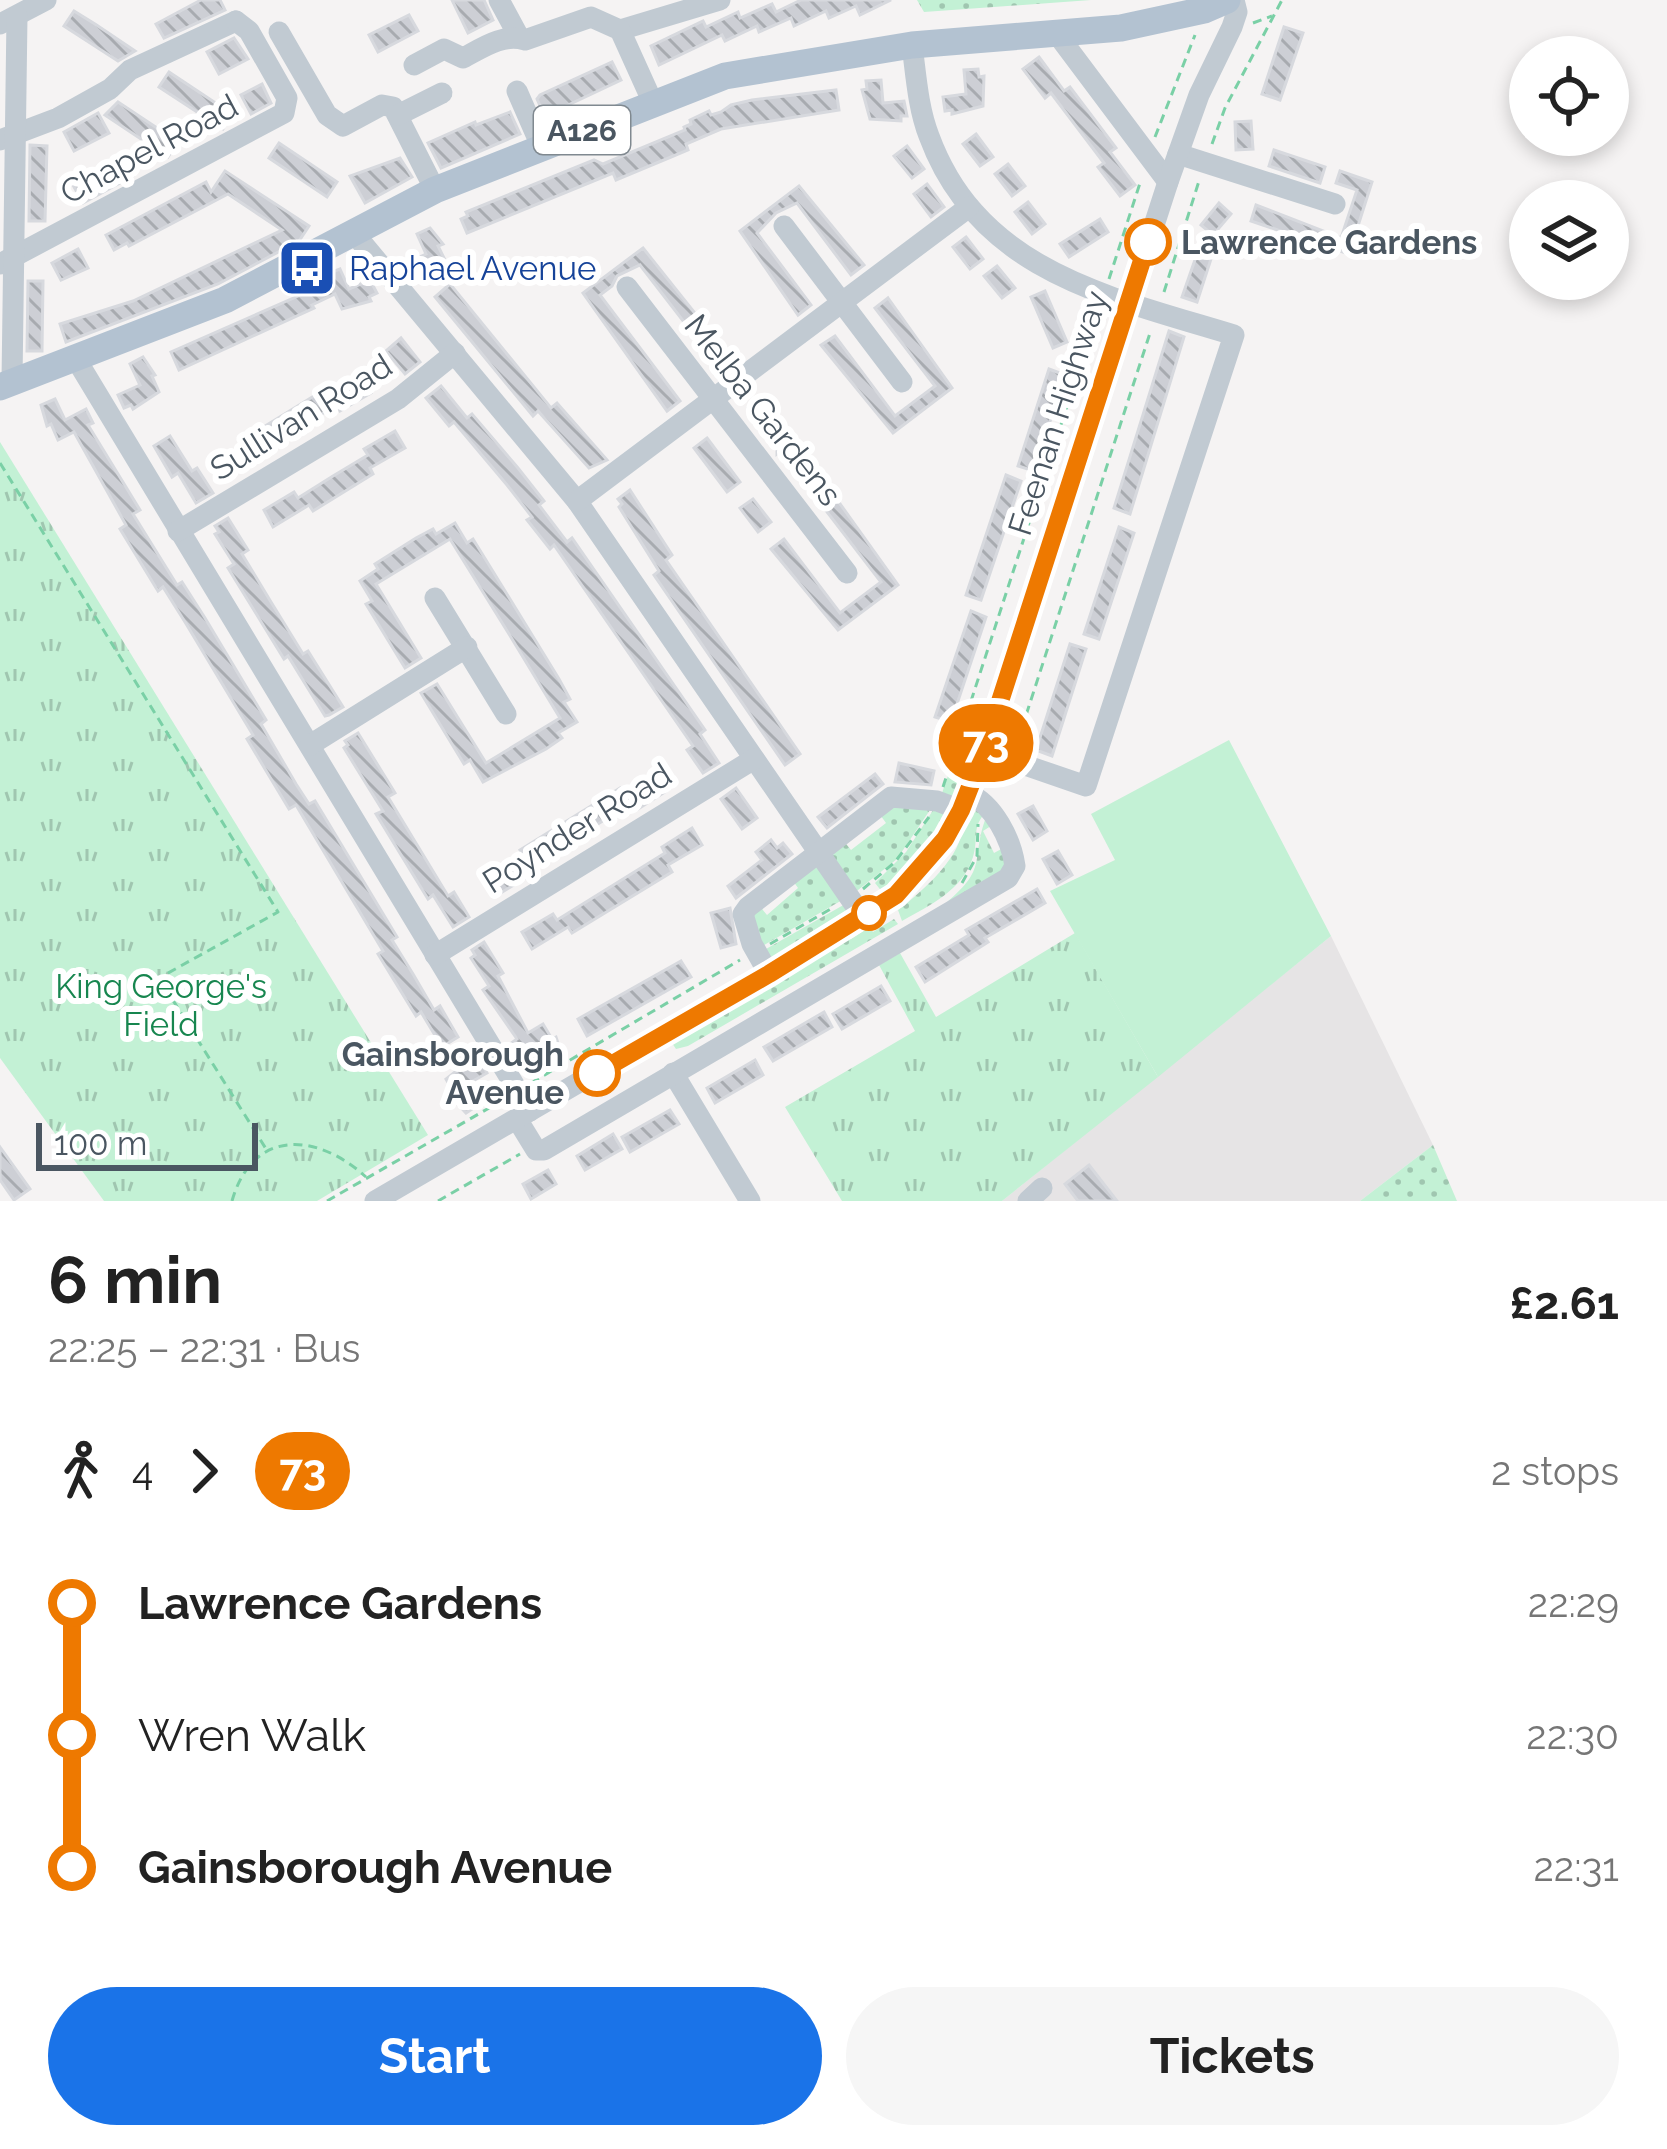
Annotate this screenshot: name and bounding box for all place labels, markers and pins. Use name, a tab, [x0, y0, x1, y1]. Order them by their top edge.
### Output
marker: Lawrence Gardens	[1126, 220, 1170, 264]
place label: Lawrence Gardens	[1181, 223, 1477, 262]
bus stop icon: Raphael Avenue	[276, 237, 338, 299]
place label: Raphael Avenue	[349, 249, 596, 288]
unlabelled marker	[853, 897, 885, 929]
place label: Gainsborough Avenue	[342, 1035, 564, 1112]
marker: Gainsborough Avenue	[575, 1051, 619, 1095]

